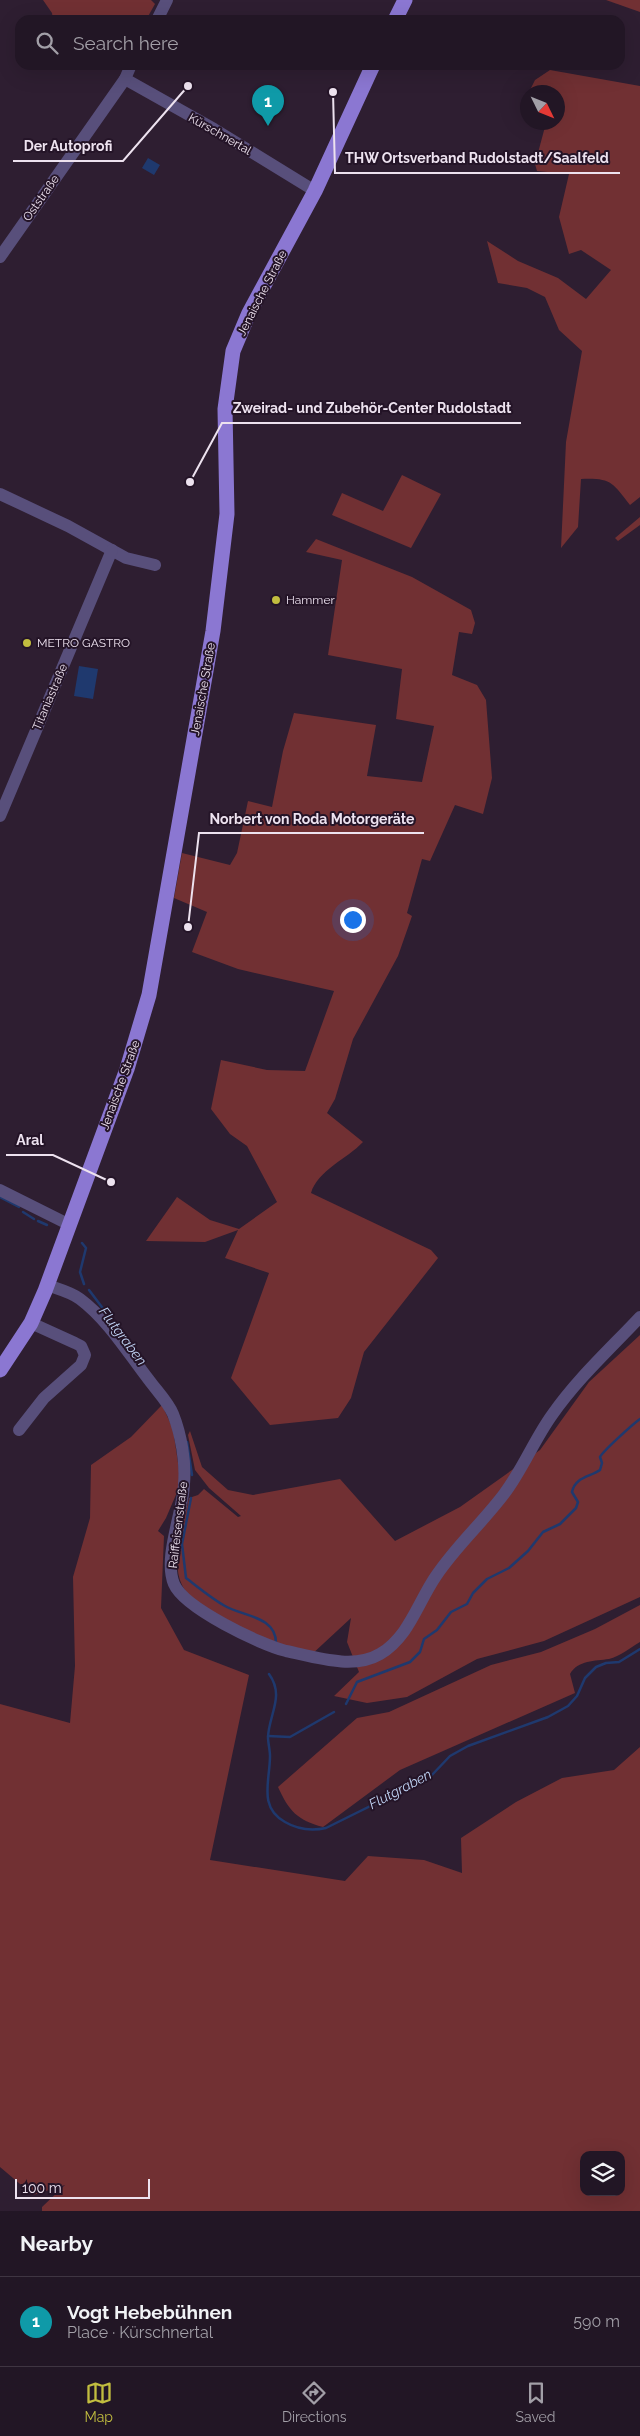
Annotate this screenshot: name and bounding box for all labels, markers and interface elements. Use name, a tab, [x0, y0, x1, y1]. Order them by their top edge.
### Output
search box	[15, 15, 625, 70]
icon: search	[33, 29, 61, 57]
text: Search here	[73, 32, 179, 54]
pin: 1	[252, 85, 284, 126]
north arrow	[520, 85, 565, 130]
street label: Kürschnertal	[186, 110, 255, 158]
callout: Der Autoprofi	[13, 132, 123, 161]
text: Der Autoprofi	[24, 138, 112, 154]
callout: THW Ortsverband Rudolstadt/Saalfeld	[335, 144, 620, 173]
text: THW Ortsverband Rudolstadt/Saalfeld	[345, 150, 609, 166]
street label: Oststraße	[20, 172, 62, 224]
street label: Jenaische Straße	[234, 248, 290, 338]
callout: Zweirad- und Zubehör-Center Rudolstadt	[222, 394, 521, 423]
text: Zweirad- und Zubehör-Center Rudolstadt	[233, 400, 512, 416]
place label: Hammer	[286, 593, 335, 607]
marker: Hammer	[270, 594, 282, 606]
place label: METRO GASTRO	[37, 636, 130, 650]
marker: METRO GASTRO	[21, 637, 33, 649]
street label: Jenaische Straße	[188, 642, 218, 736]
street label: Titaniastraße	[30, 662, 70, 732]
callout: Norbert von Roda Motorgeräte	[199, 804, 424, 833]
text: Norbert von Roda Motorgeräte	[210, 811, 415, 827]
your location	[340, 907, 366, 933]
street label: Jenaische Straße	[97, 1038, 143, 1132]
callout: Aral	[6, 1126, 53, 1155]
text: Aral	[16, 1132, 44, 1148]
water label: Flutgraben	[96, 1304, 150, 1368]
street label: Raiffeisenstraße	[166, 1481, 190, 1569]
water label: Flutgraben	[366, 1766, 434, 1812]
map controls	[580, 2151, 625, 2196]
button: layers	[580, 2151, 625, 2196]
scale bar	[15, 2176, 150, 2199]
text: 100 m	[22, 2180, 62, 2196]
text: Nearby	[20, 2231, 93, 2256]
text: Vogt Hebebühnen	[67, 2301, 232, 2323]
text: 1	[32, 2312, 40, 2331]
text: 590 m	[573, 2312, 620, 2331]
text: Place · Kürschnertal	[67, 2323, 213, 2342]
tab: Map	[84, 2379, 113, 2425]
tab: Directions	[282, 2379, 347, 2425]
tab: Saved	[515, 2379, 556, 2425]

